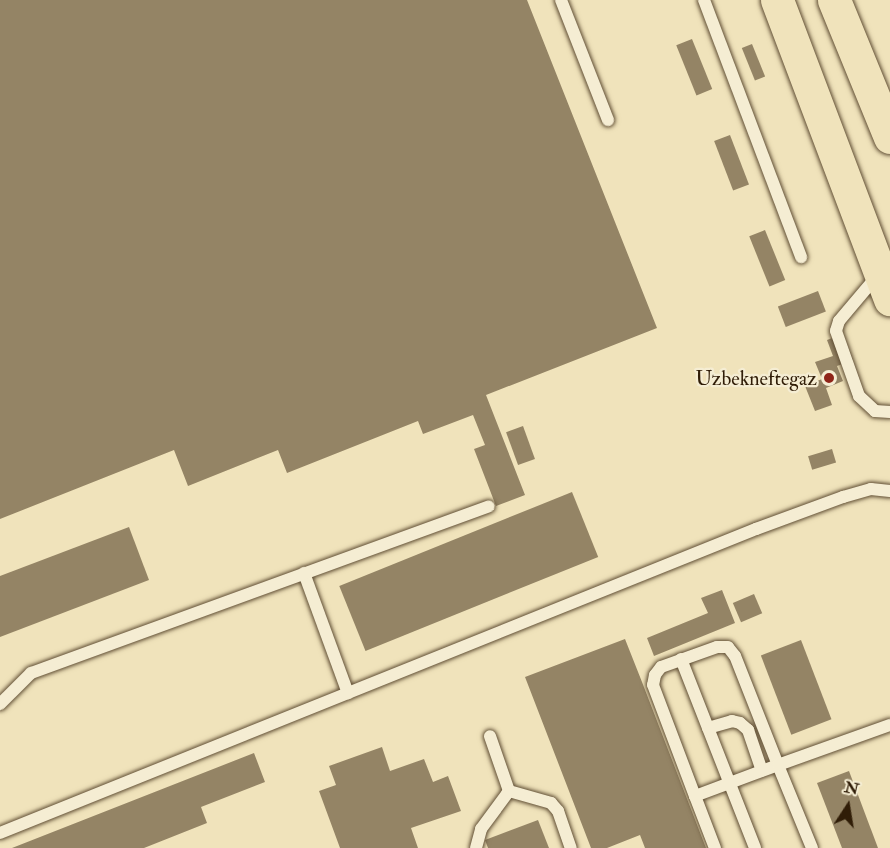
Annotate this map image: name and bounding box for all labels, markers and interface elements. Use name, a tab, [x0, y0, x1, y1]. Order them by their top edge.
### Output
place label: Uzbekneftegaz	[696, 366, 817, 390]
marker: Uzbekneftegaz	[822, 371, 836, 385]
north arrow	[818, 776, 878, 836]
text: N	[843, 777, 861, 800]

